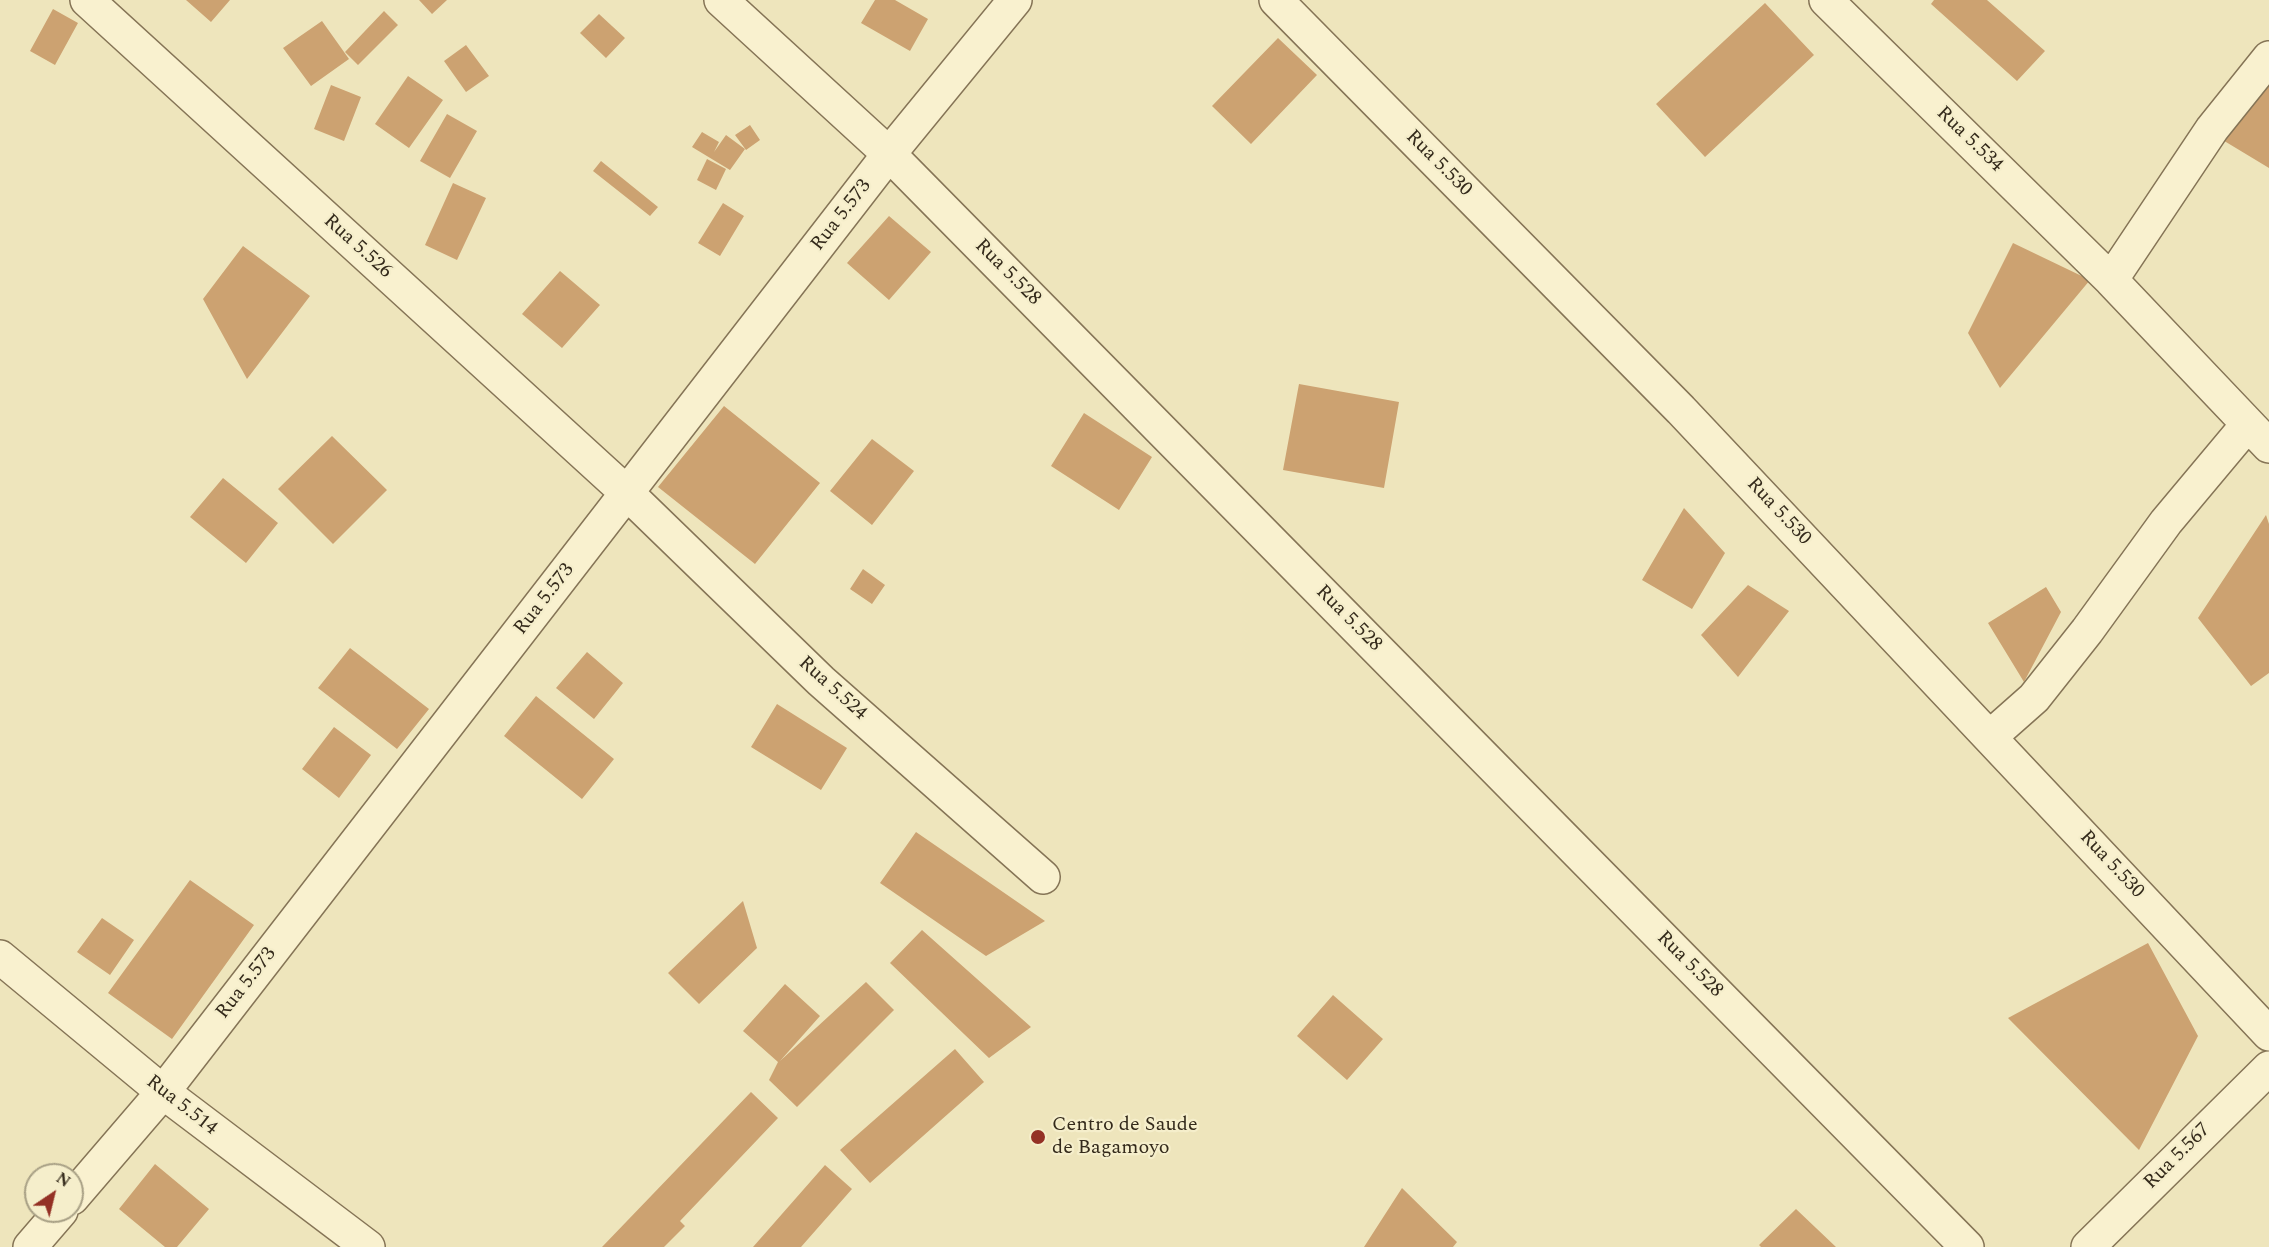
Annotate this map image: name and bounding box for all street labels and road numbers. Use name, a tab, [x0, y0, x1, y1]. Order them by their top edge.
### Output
street label: Rua 5.534	[1930, 102, 2008, 178]
street label: Rua 5.530	[1400, 126, 1476, 202]
street label: Rua 5.573	[807, 175, 877, 257]
street label: Rua 5.526	[318, 210, 396, 284]
street label: Rua 5.528	[969, 235, 1045, 311]
street label: Rua 5.530	[1741, 473, 1815, 551]
street label: Rua 5.573	[510, 559, 580, 641]
street label: Rua 5.528	[1310, 581, 1386, 657]
street label: Rua 5.524	[793, 652, 871, 726]
street label: Rua 5.530	[2074, 826, 2148, 904]
street label: Rua 5.528	[1651, 927, 1727, 1003]
street label: Rua 5.573	[212, 943, 282, 1025]
street label: Rua 5.514	[140, 1071, 222, 1141]
street label: Rua 5.567	[2140, 1119, 2216, 1195]

